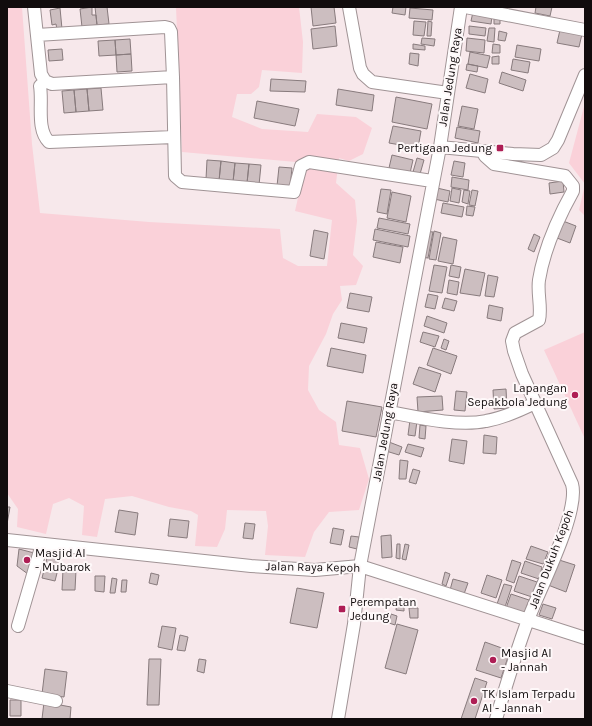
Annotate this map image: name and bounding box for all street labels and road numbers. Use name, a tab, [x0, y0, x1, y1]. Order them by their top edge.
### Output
street label: Jalan Jedung Raya	[435, 27, 465, 127]
street label: Jalan Jedung Raya	[369, 382, 401, 482]
street label: Jalan Dukuh Kepoh	[526, 507, 576, 611]
street label: Jalan Raya Kepoh	[265, 559, 361, 575]

